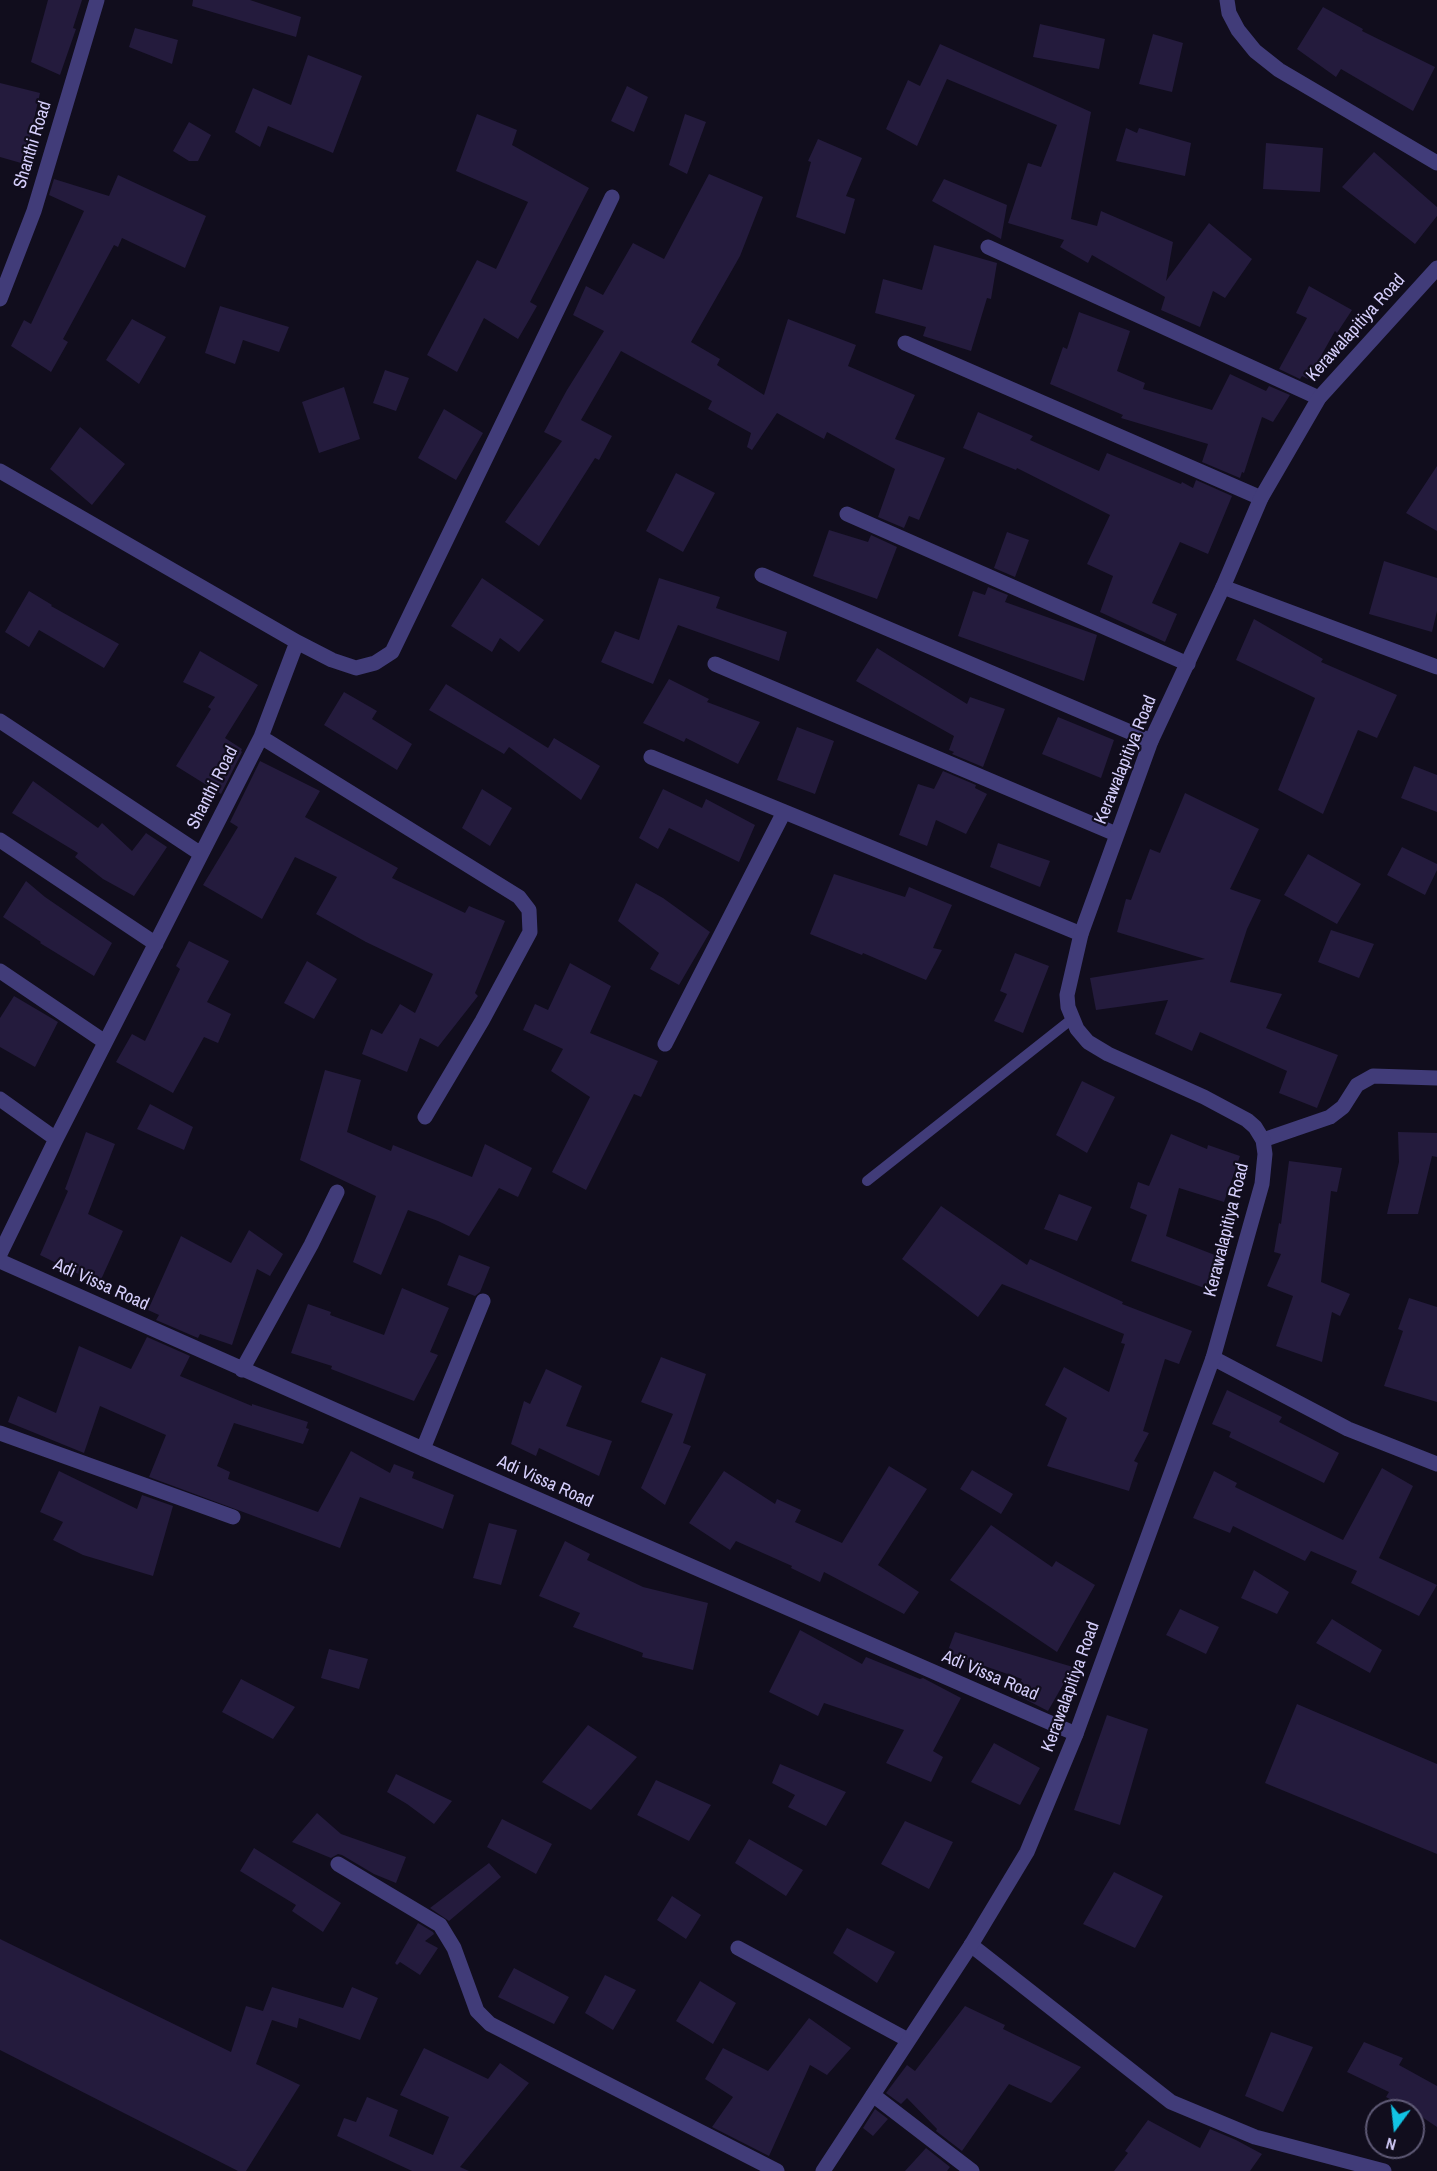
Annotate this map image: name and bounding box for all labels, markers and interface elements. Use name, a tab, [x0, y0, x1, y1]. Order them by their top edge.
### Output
street label: Shanthi Road	[9, 99, 57, 191]
street label: Kerawalapitiya Road	[1302, 270, 1410, 386]
street label: Kerawalapitiya Road	[1090, 692, 1162, 828]
street label: Shanthi Road	[183, 743, 243, 833]
street label: Kerawalapitiya Road	[1200, 1161, 1254, 1299]
street label: Adi Vissa Road	[50, 1254, 152, 1316]
street label: Adi Vissa Road	[494, 1451, 596, 1513]
street label: Kerawalapitiya Road	[1037, 1619, 1105, 1755]
street label: Adi Vissa Road	[939, 1646, 1041, 1706]
north arrow	[1365, 2099, 1425, 2159]
text: N	[1383, 2133, 1398, 2156]

